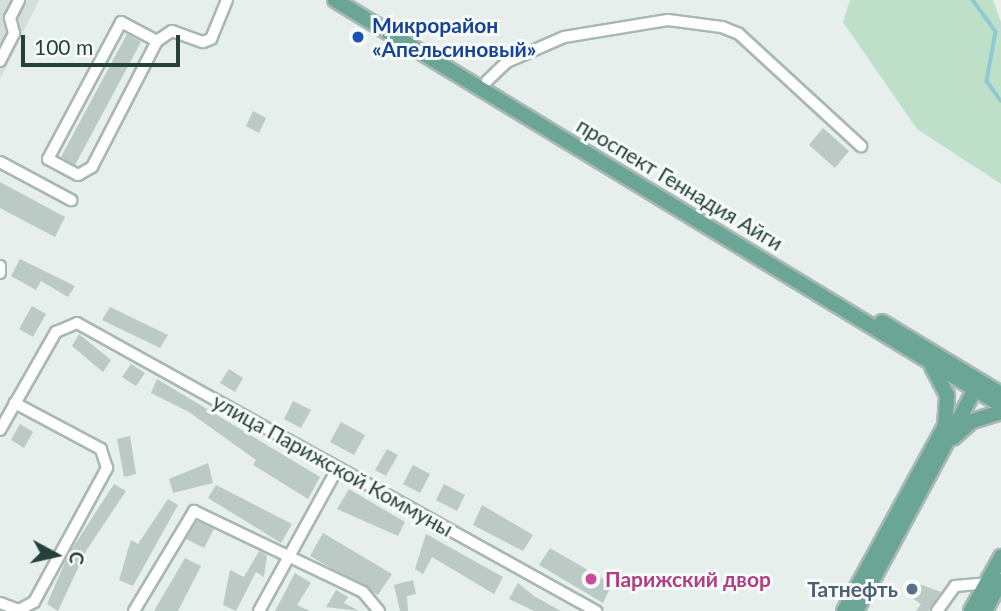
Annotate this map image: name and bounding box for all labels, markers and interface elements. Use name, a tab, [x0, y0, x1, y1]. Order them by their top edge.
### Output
place label: Микрорайон «Апельсиновый»	[372, 12, 536, 62]
scale bar	[24, 21, 184, 65]
marker: Микрорайон «Апельсиновый»	[350, 29, 366, 45]
text: 100 m	[34, 34, 93, 59]
street label: проспект Геннадия Айги	[572, 112, 788, 256]
street label: улица Парижской Коммуны	[208, 388, 458, 542]
north arrow	[21, 520, 91, 590]
text: С	[65, 550, 90, 566]
place label: Парижский двор	[605, 566, 771, 592]
marker: Парижский двор	[583, 571, 599, 587]
place label: Татнефть	[807, 576, 898, 602]
marker: Татнефть	[904, 581, 920, 597]

